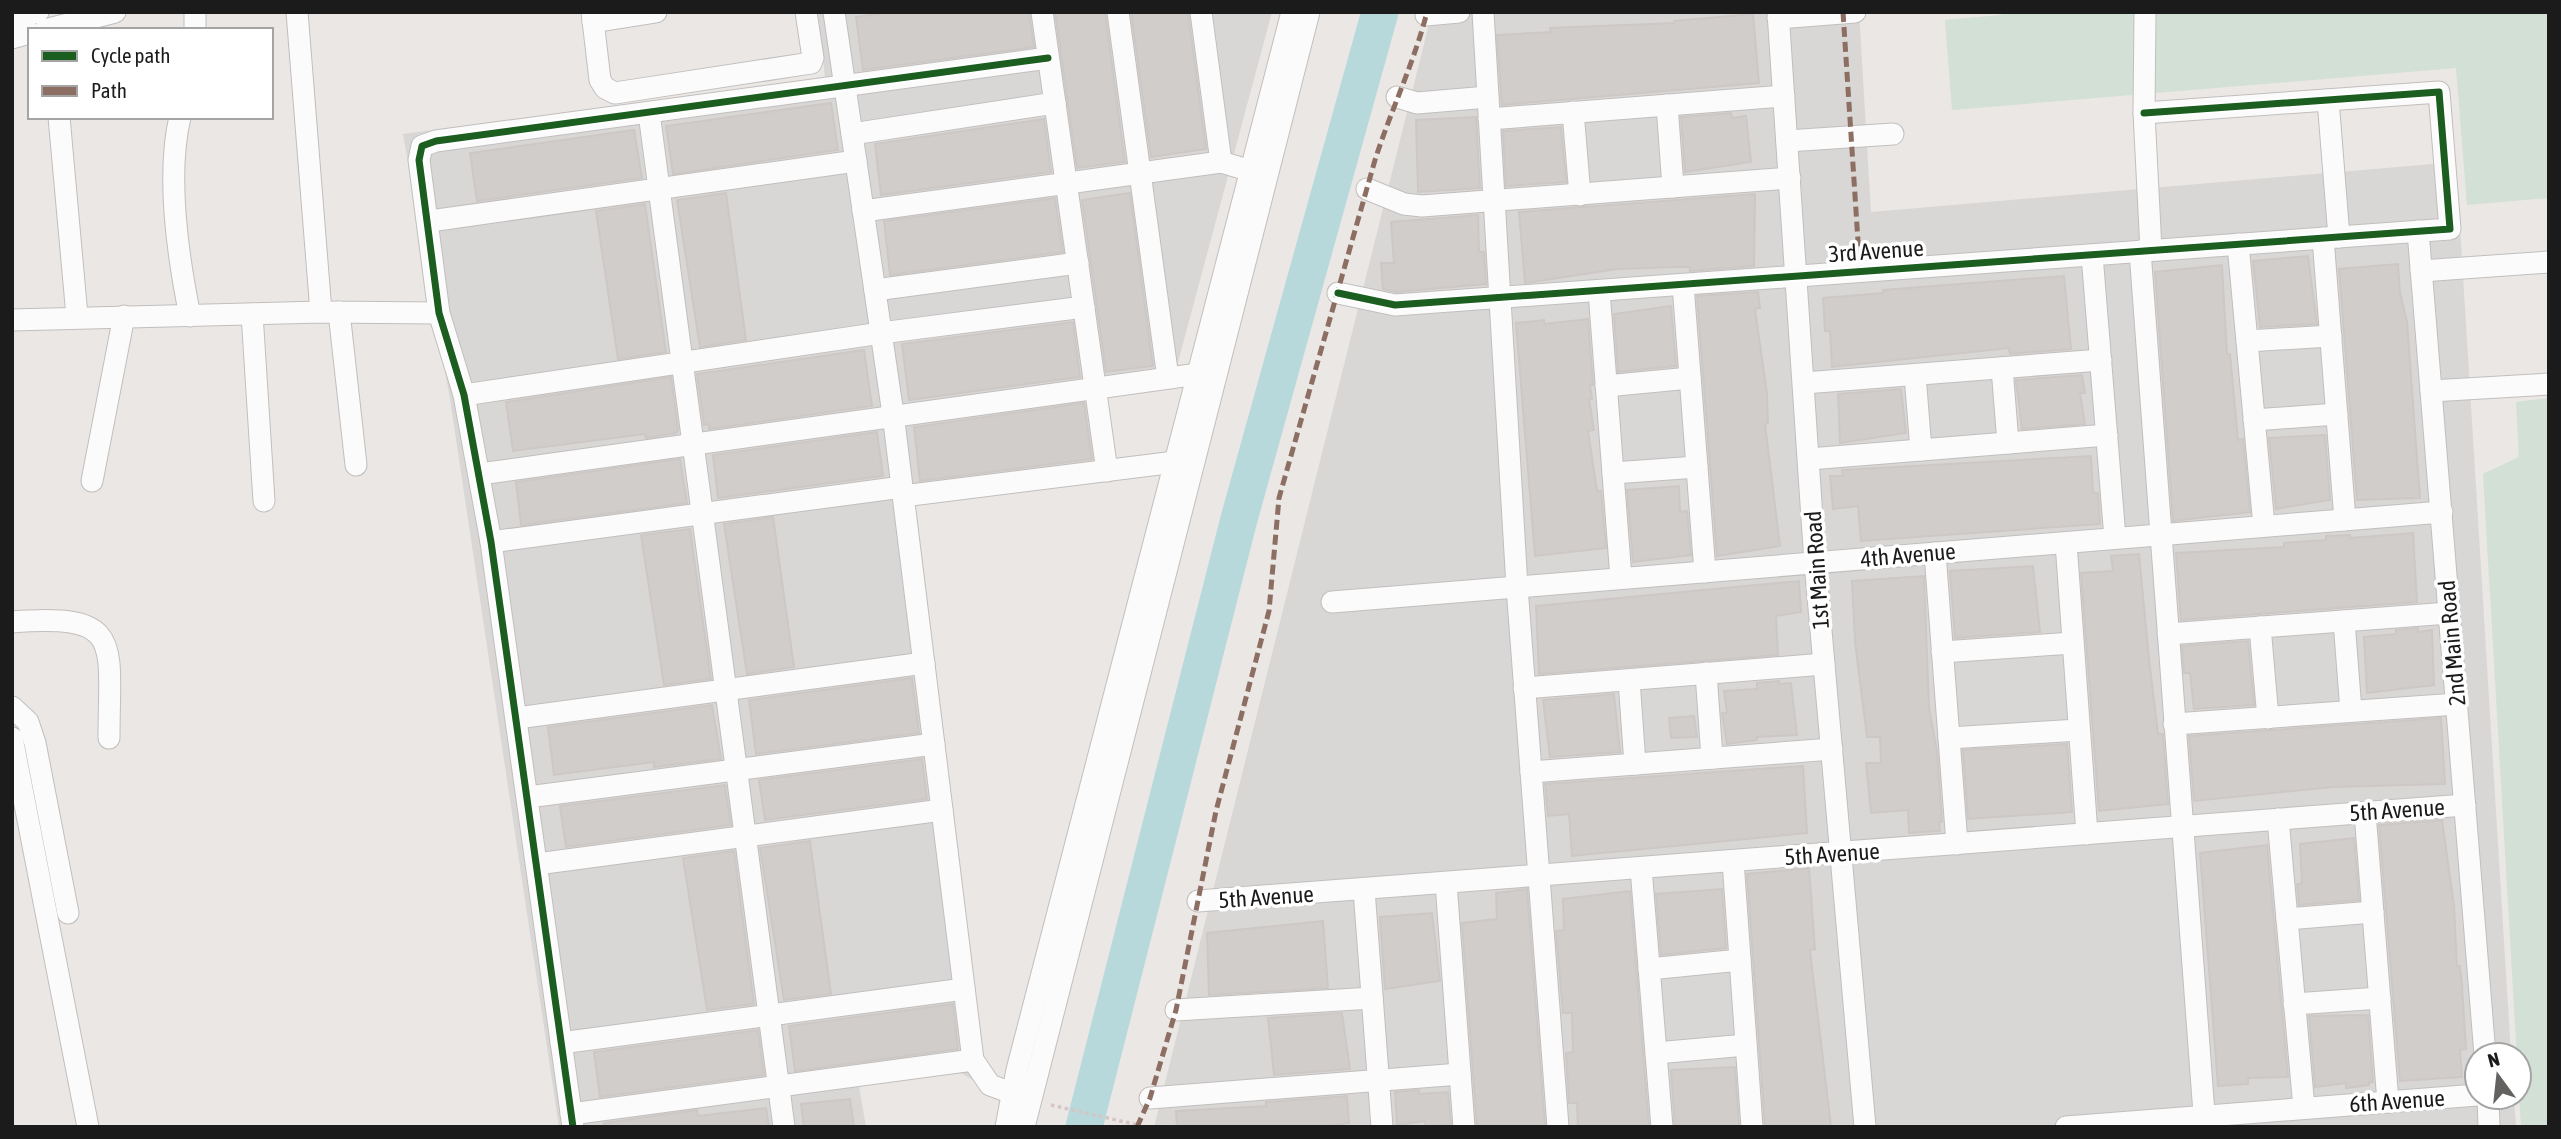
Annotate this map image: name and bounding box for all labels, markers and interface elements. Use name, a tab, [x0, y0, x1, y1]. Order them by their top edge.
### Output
legend	[28, 28, 273, 119]
text: Cycle path	[91, 43, 170, 67]
text: Path	[91, 78, 127, 102]
street label: 3rd Avenue	[1828, 235, 1924, 267]
street label: 1st Main Road	[1800, 510, 1834, 630]
street label: 4th Avenue	[1859, 538, 1957, 572]
street label: 2nd Main Road	[2434, 579, 2470, 707]
street label: 5th Avenue	[2349, 794, 2445, 826]
street label: 5th Avenue	[1784, 838, 1880, 870]
street label: 5th Avenue	[1218, 881, 1314, 913]
north arrow	[2463, 1041, 2533, 1111]
text: N	[2485, 1048, 2502, 1072]
street label: 6th Avenue	[2349, 1085, 2445, 1117]

